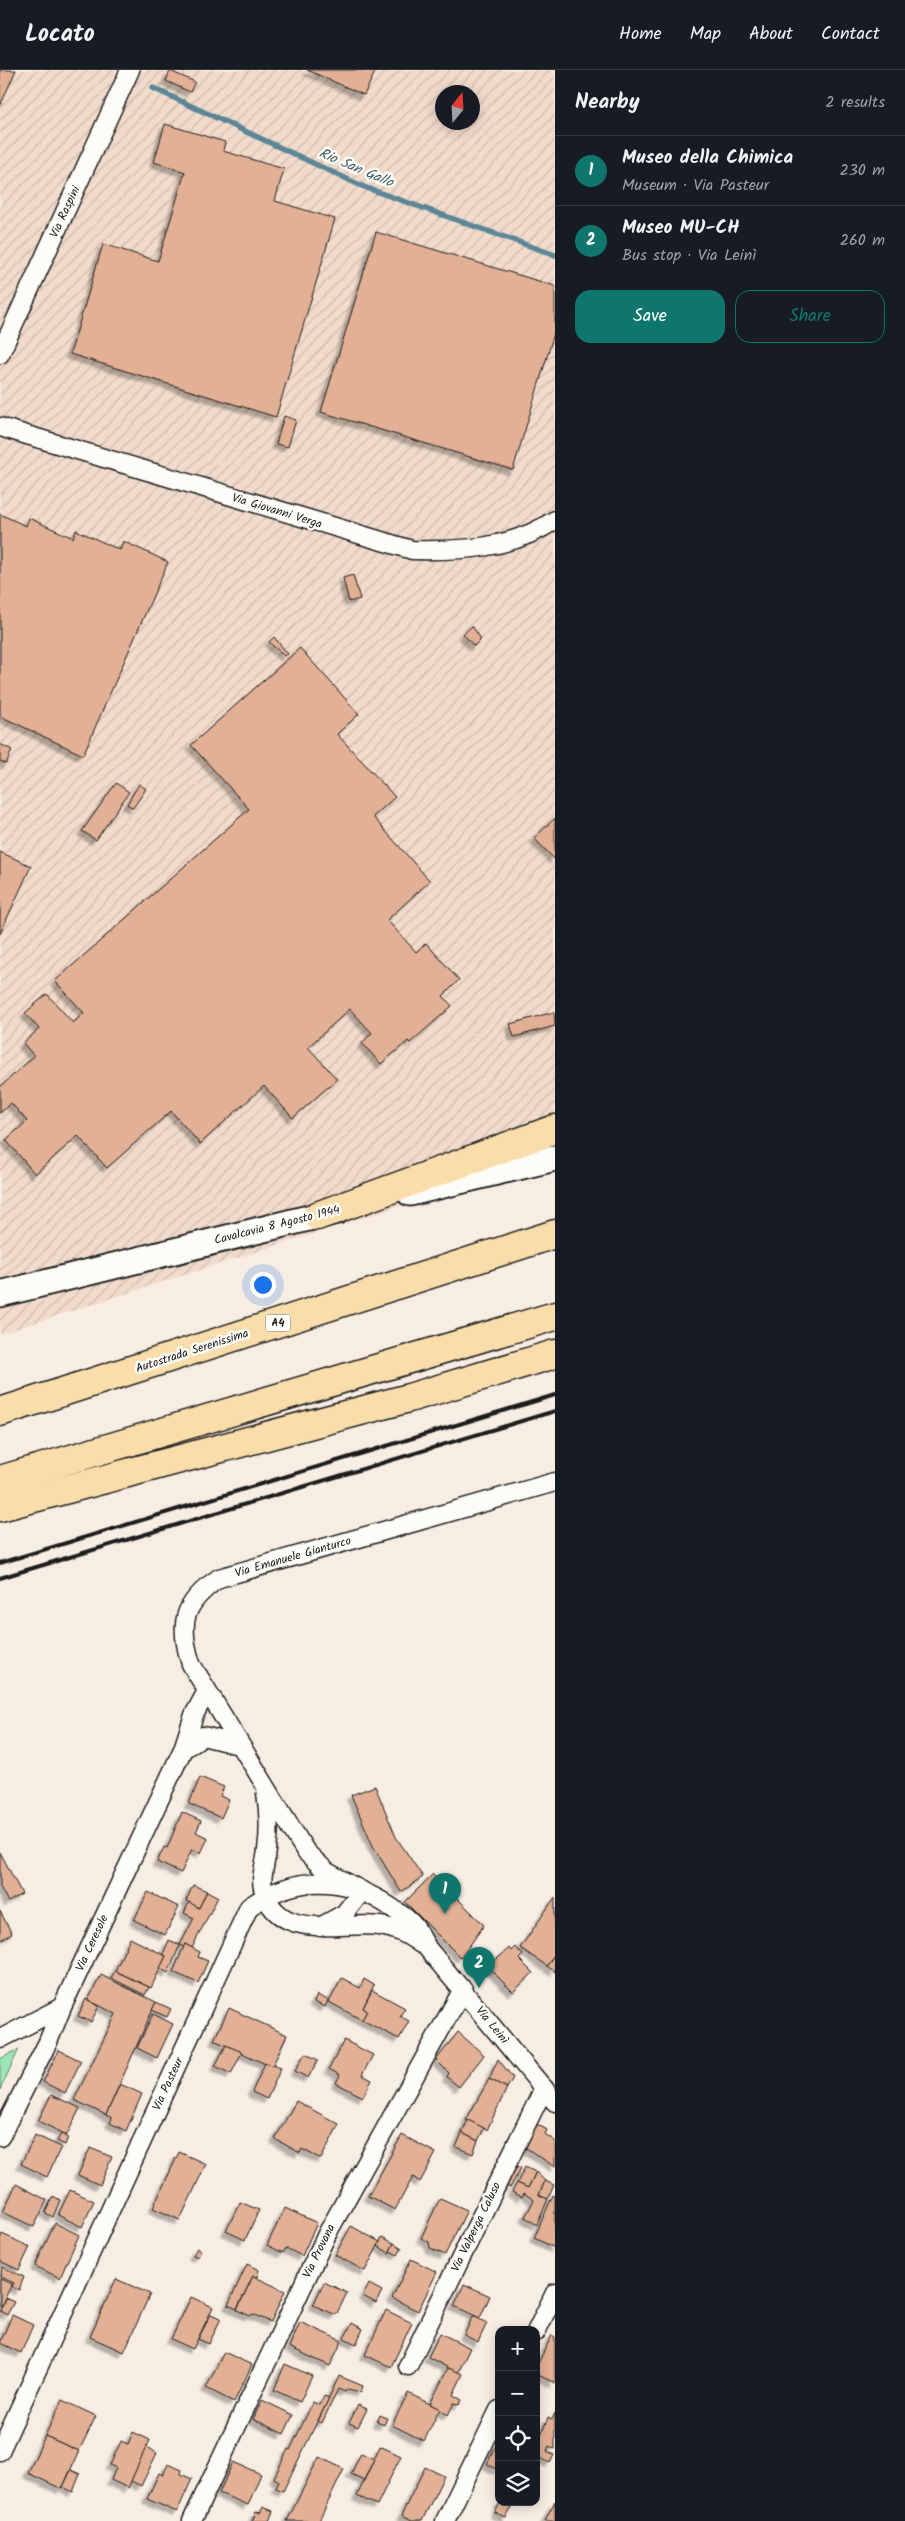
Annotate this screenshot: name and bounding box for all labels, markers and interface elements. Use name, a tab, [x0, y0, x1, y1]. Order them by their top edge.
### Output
text: Locato	[25, 15, 95, 54]
text: Home	[619, 20, 662, 49]
text: Map	[690, 20, 721, 49]
text: About	[749, 20, 793, 49]
text: Contact	[821, 20, 880, 49]
north arrow	[435, 85, 480, 130]
text: Nearby	[575, 86, 640, 119]
text: 2 results	[825, 90, 885, 115]
water label: Rio San Gallo	[315, 142, 398, 194]
text: Museo della Chimica	[622, 143, 793, 173]
text: 1	[589, 158, 593, 183]
text: 230 m	[839, 158, 885, 183]
text: Museum · Via Pasteur	[622, 173, 769, 198]
street label: Via Raspini	[45, 182, 86, 241]
text: Museo MU-CH	[622, 213, 740, 243]
text: 2	[586, 228, 596, 253]
text: 260 m	[840, 228, 885, 253]
text: Bus stop · Via Leinì	[622, 243, 756, 268]
button: Save	[575, 290, 725, 343]
button: Share	[735, 290, 885, 343]
street label: Via Giovanni Verga	[229, 488, 325, 534]
street label: Cavalcavia 8 Agosto 1944	[212, 1200, 342, 1250]
your location	[250, 1272, 276, 1298]
road number: A4	[266, 1314, 290, 1332]
street label: Autostrada Serenissima	[133, 1324, 251, 1378]
street label: Via Emanuele Gianturco	[233, 1531, 353, 1583]
pin: 1	[429, 1873, 461, 1914]
street label: Via Ceresole	[71, 1911, 114, 1974]
pin: 2	[463, 1947, 495, 1988]
street label: Via Leinì	[471, 2002, 514, 2049]
street label: Via Pasteur	[147, 2053, 189, 2114]
street label: Via Valperga Caluso	[446, 2179, 506, 2275]
street label: Via Provana	[298, 2220, 340, 2281]
map controls	[495, 2326, 540, 2506]
button: +	[495, 2326, 540, 2371]
button: −	[495, 2371, 540, 2416]
button: locate	[495, 2416, 540, 2461]
button: layers	[495, 2461, 540, 2506]

